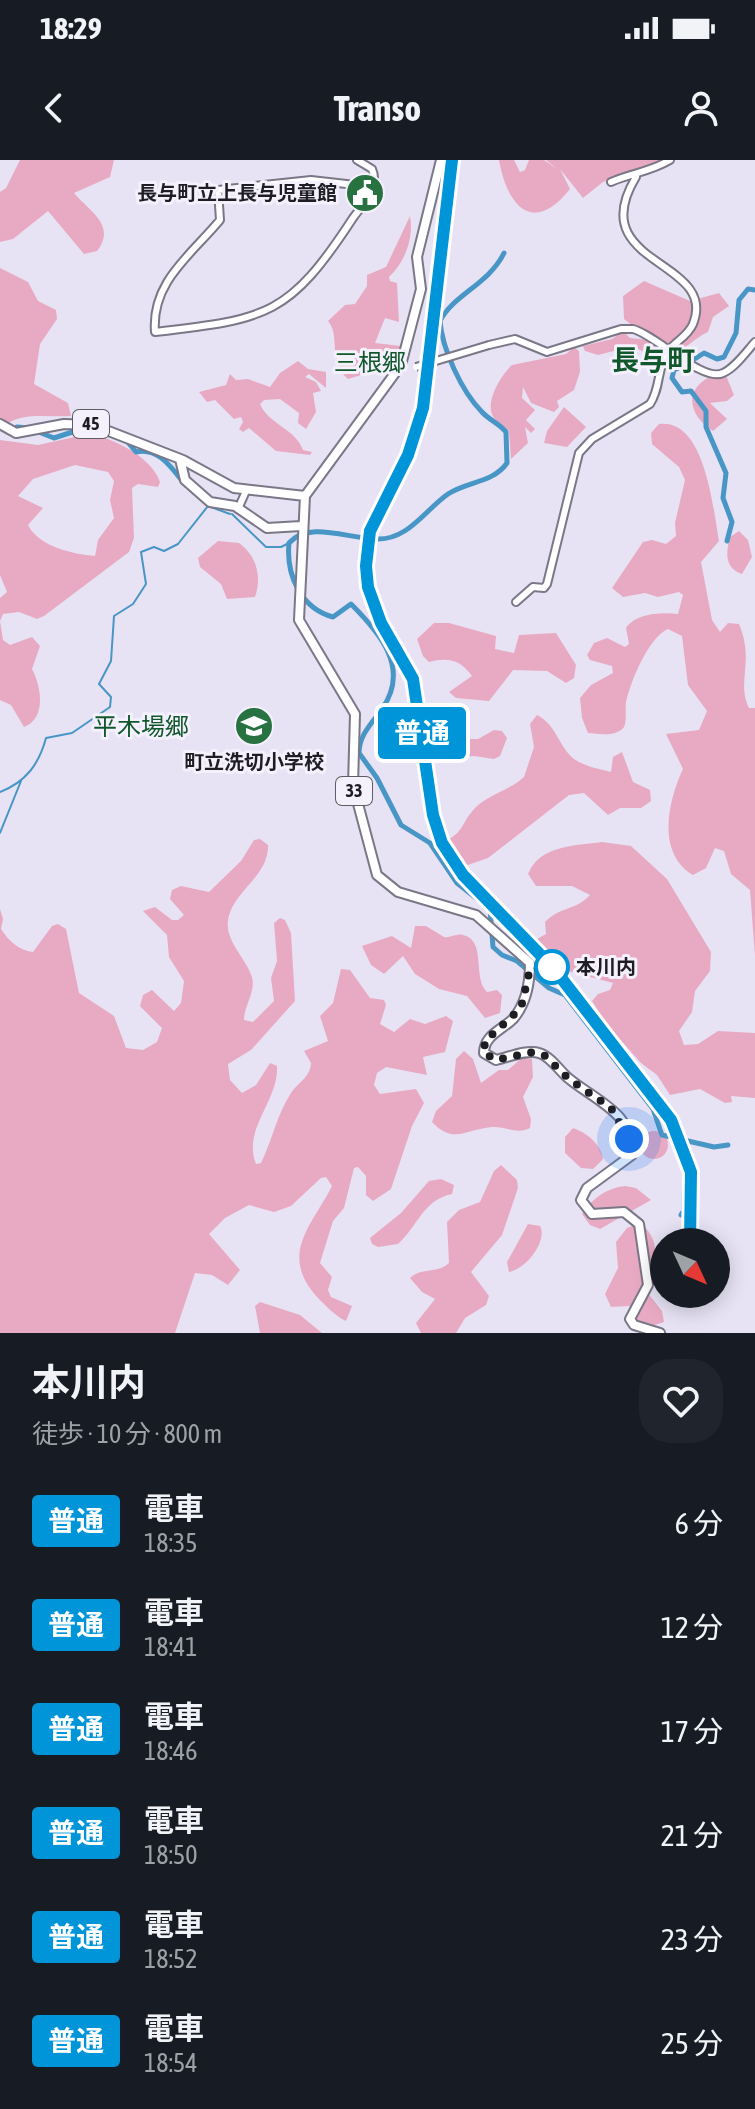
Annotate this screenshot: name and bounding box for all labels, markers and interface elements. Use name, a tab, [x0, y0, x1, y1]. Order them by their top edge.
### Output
text: 18:29	[40, 11, 102, 45]
icon: back	[32, 86, 76, 130]
icon: person	[679, 86, 723, 130]
text: Transo	[334, 87, 421, 129]
public building icon: 長与町立上長与児童館	[344, 172, 386, 214]
place label: 長与町立上長与児童館	[137, 181, 337, 204]
district label: 長与町	[611, 344, 695, 376]
district label: 三根郷	[334, 349, 406, 376]
road number: 45	[73, 410, 109, 438]
school or university icon: 町立洗切小学校	[233, 705, 275, 747]
line badge: 普通	[386, 707, 458, 759]
district label: 平木場郷	[93, 713, 189, 740]
text: 普通	[394, 717, 450, 749]
place label: 町立洗切小学校	[184, 750, 324, 773]
road number: 33	[336, 777, 372, 805]
marker: 本川内	[535, 950, 569, 984]
place label: 本川内	[576, 955, 636, 978]
your location	[609, 1119, 649, 1159]
north arrow	[650, 1228, 730, 1308]
map controls	[650, 1228, 730, 1308]
button: heart	[639, 1359, 723, 1443]
text: 本川内	[32, 1361, 146, 1404]
text: 徒歩 · 10 分 · 800 m	[32, 1419, 222, 1449]
text: 電車	[144, 1491, 204, 1525]
text: 普通	[48, 1505, 104, 1537]
text: 6 分	[675, 1506, 723, 1540]
text: 18:35	[144, 1528, 198, 1558]
text: 電車	[144, 1595, 204, 1629]
text: 普通	[48, 1609, 104, 1641]
text: 12 分	[661, 1610, 723, 1644]
text: 18:41	[144, 1632, 198, 1662]
text: 電車	[144, 1699, 204, 1733]
text: 普通	[48, 1713, 104, 1745]
text: 17 分	[661, 1714, 723, 1748]
text: 18:46	[144, 1736, 198, 1766]
text: 電車	[144, 1803, 204, 1837]
text: 普通	[48, 1817, 104, 1849]
text: 21 分	[661, 1818, 723, 1852]
text: 18:50	[144, 1840, 198, 1870]
text: 電車	[144, 1907, 204, 1941]
text: 普通	[48, 1921, 104, 1953]
text: 23 分	[661, 1922, 723, 1956]
text: 18:52	[144, 1944, 198, 1974]
text: 電車	[144, 2011, 204, 2045]
text: 普通	[48, 2025, 104, 2057]
text: 25 分	[661, 2026, 723, 2060]
text: 18:54	[144, 2048, 198, 2078]

